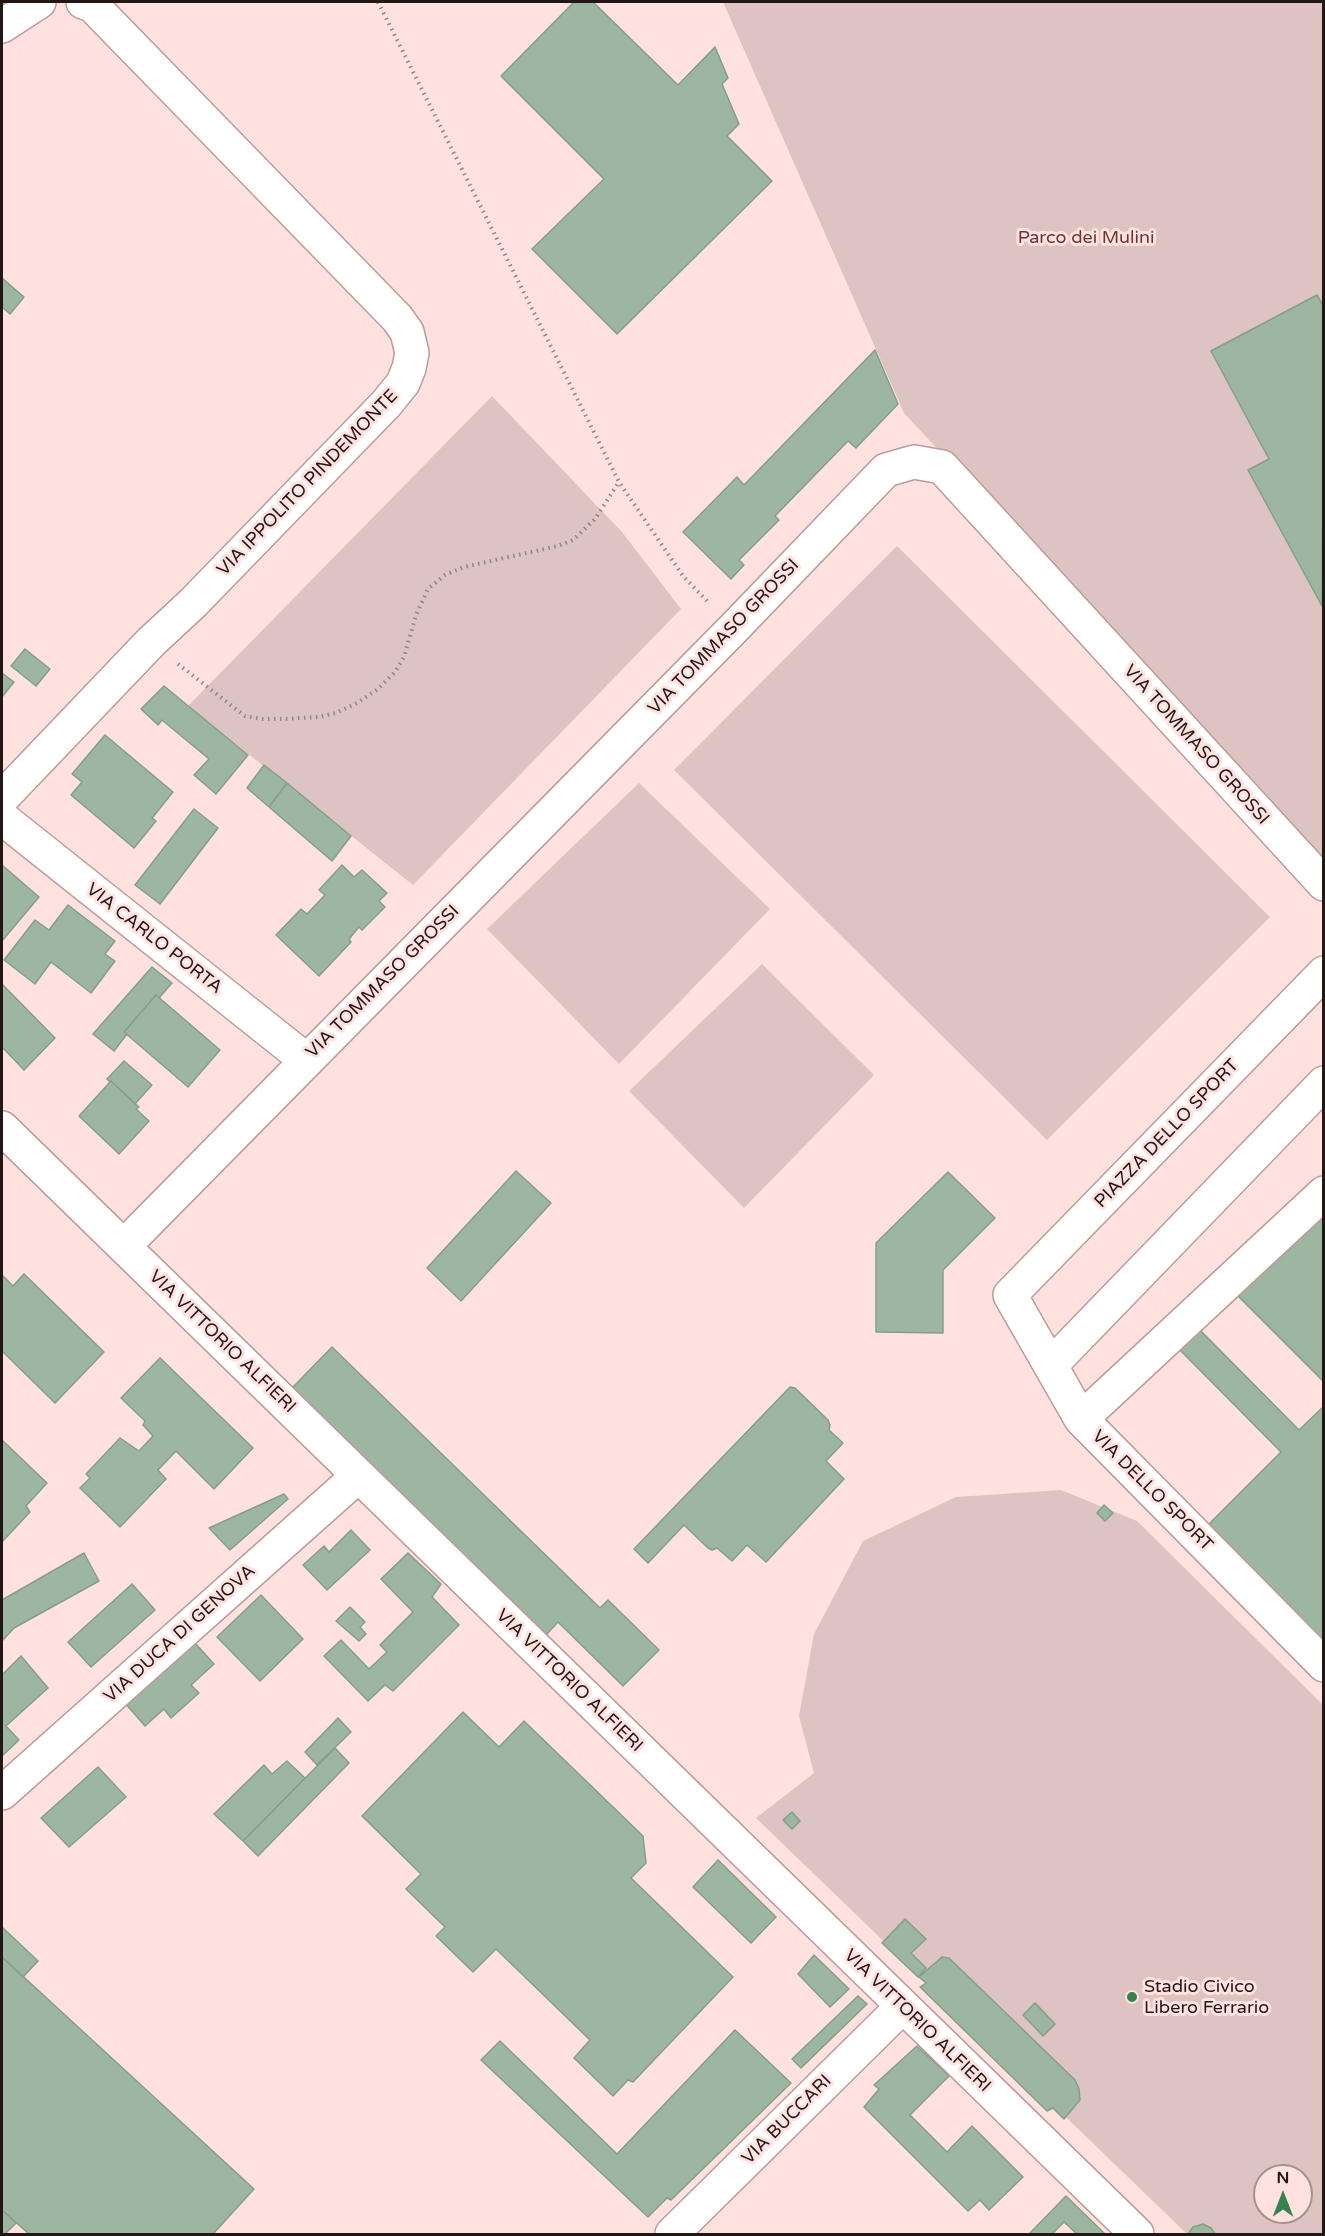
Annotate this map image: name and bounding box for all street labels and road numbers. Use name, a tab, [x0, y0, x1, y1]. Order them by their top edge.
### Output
street label: VIA IPPOLITO PINDEMONTE	[213, 385, 403, 581]
street label: VIA TOMMASO GROSSI	[644, 555, 804, 719]
street label: VIA TOMMASO GROSSI	[1118, 661, 1274, 829]
street label: VIA CARLO PORTA	[82, 879, 226, 999]
street label: VIA TOMMASO GROSSI	[302, 901, 464, 1063]
street label: PIAZZA DELLO SPORT	[1090, 1055, 1244, 1213]
street label: VIA VITTORIO ALFIERI	[144, 1266, 300, 1418]
street label: VIA DELLO SPORT	[1087, 1426, 1217, 1556]
street label: VIA DUCA DI GENOVA	[100, 1560, 260, 1708]
street label: VIA VITTORIO ALFIERI	[491, 1605, 647, 1757]
street label: VIA VITTORIO ALFIERI	[839, 1945, 995, 2097]
street label: VIA BUCCARI	[738, 2071, 836, 2169]

